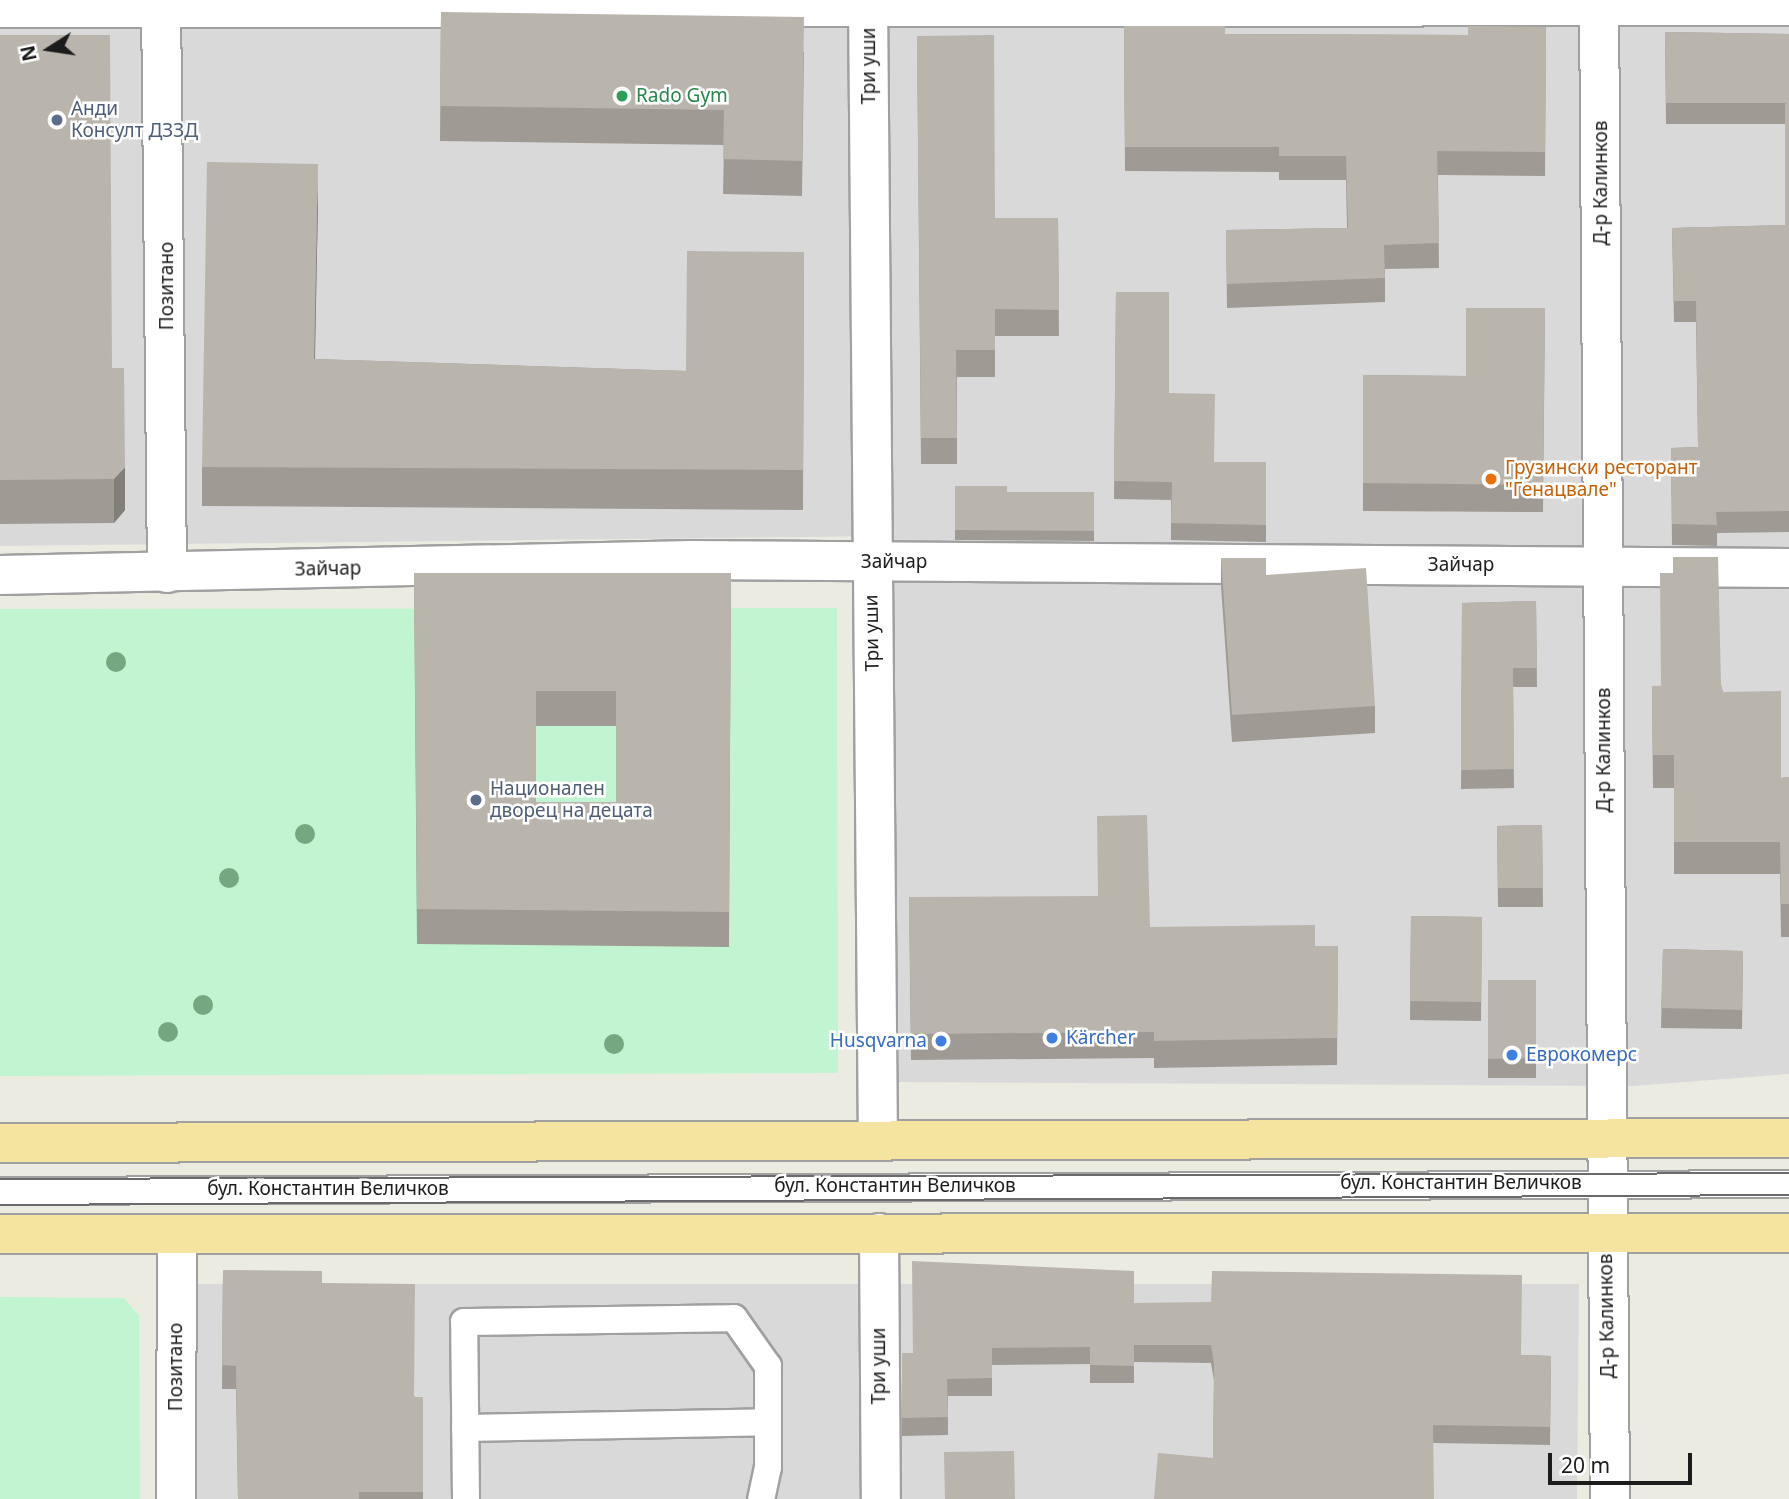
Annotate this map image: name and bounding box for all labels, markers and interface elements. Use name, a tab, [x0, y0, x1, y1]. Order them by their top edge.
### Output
north arrow	[14, 14, 84, 84]
street label: Три уши	[858, 28, 880, 104]
text: N	[14, 43, 43, 64]
place label: Rado Gym	[636, 85, 728, 107]
marker: Rado Gym	[614, 88, 630, 104]
place label: Анди Консулт ДЗЗД	[71, 98, 198, 142]
marker: Анди Консулт ДЗЗД	[49, 112, 65, 128]
street label: Д-р Калинков	[1590, 120, 1612, 246]
street label: Позитано	[156, 242, 178, 330]
place label: Грузински ресторант "Генацвале"	[1505, 457, 1698, 501]
marker: Грузински ресторант "Генацвале"	[1483, 471, 1499, 487]
street label: Зайчар	[861, 551, 927, 573]
street label: Зайчар	[1428, 554, 1494, 576]
street label: Зайчар	[294, 557, 362, 581]
street label: Три уши	[860, 594, 884, 672]
street label: Д-р Калинков	[1593, 687, 1615, 813]
place label: Национален дворец на децата	[490, 778, 653, 822]
marker: Национален дворец на децата	[468, 792, 484, 808]
place label: Kärcher	[1066, 1027, 1135, 1049]
place label: Husqvarna	[830, 1030, 927, 1052]
marker: Kärcher	[1044, 1030, 1060, 1046]
marker: Husqvarna	[933, 1033, 949, 1049]
place label: Еврокомерс	[1526, 1044, 1637, 1066]
marker: Еврокомерс	[1504, 1047, 1520, 1063]
street label: бул. Константин Величков	[1340, 1172, 1582, 1194]
street label: бул. Константин Величков	[774, 1175, 1016, 1197]
street label: бул. Константин Величков	[207, 1178, 449, 1200]
street label: Д-р Калинков	[1595, 1253, 1619, 1379]
street label: Позитано	[165, 1323, 187, 1411]
street label: Три уши	[868, 1328, 890, 1404]
scale bar	[1551, 1440, 1694, 1484]
text: 20 m	[1561, 1451, 1610, 1479]

